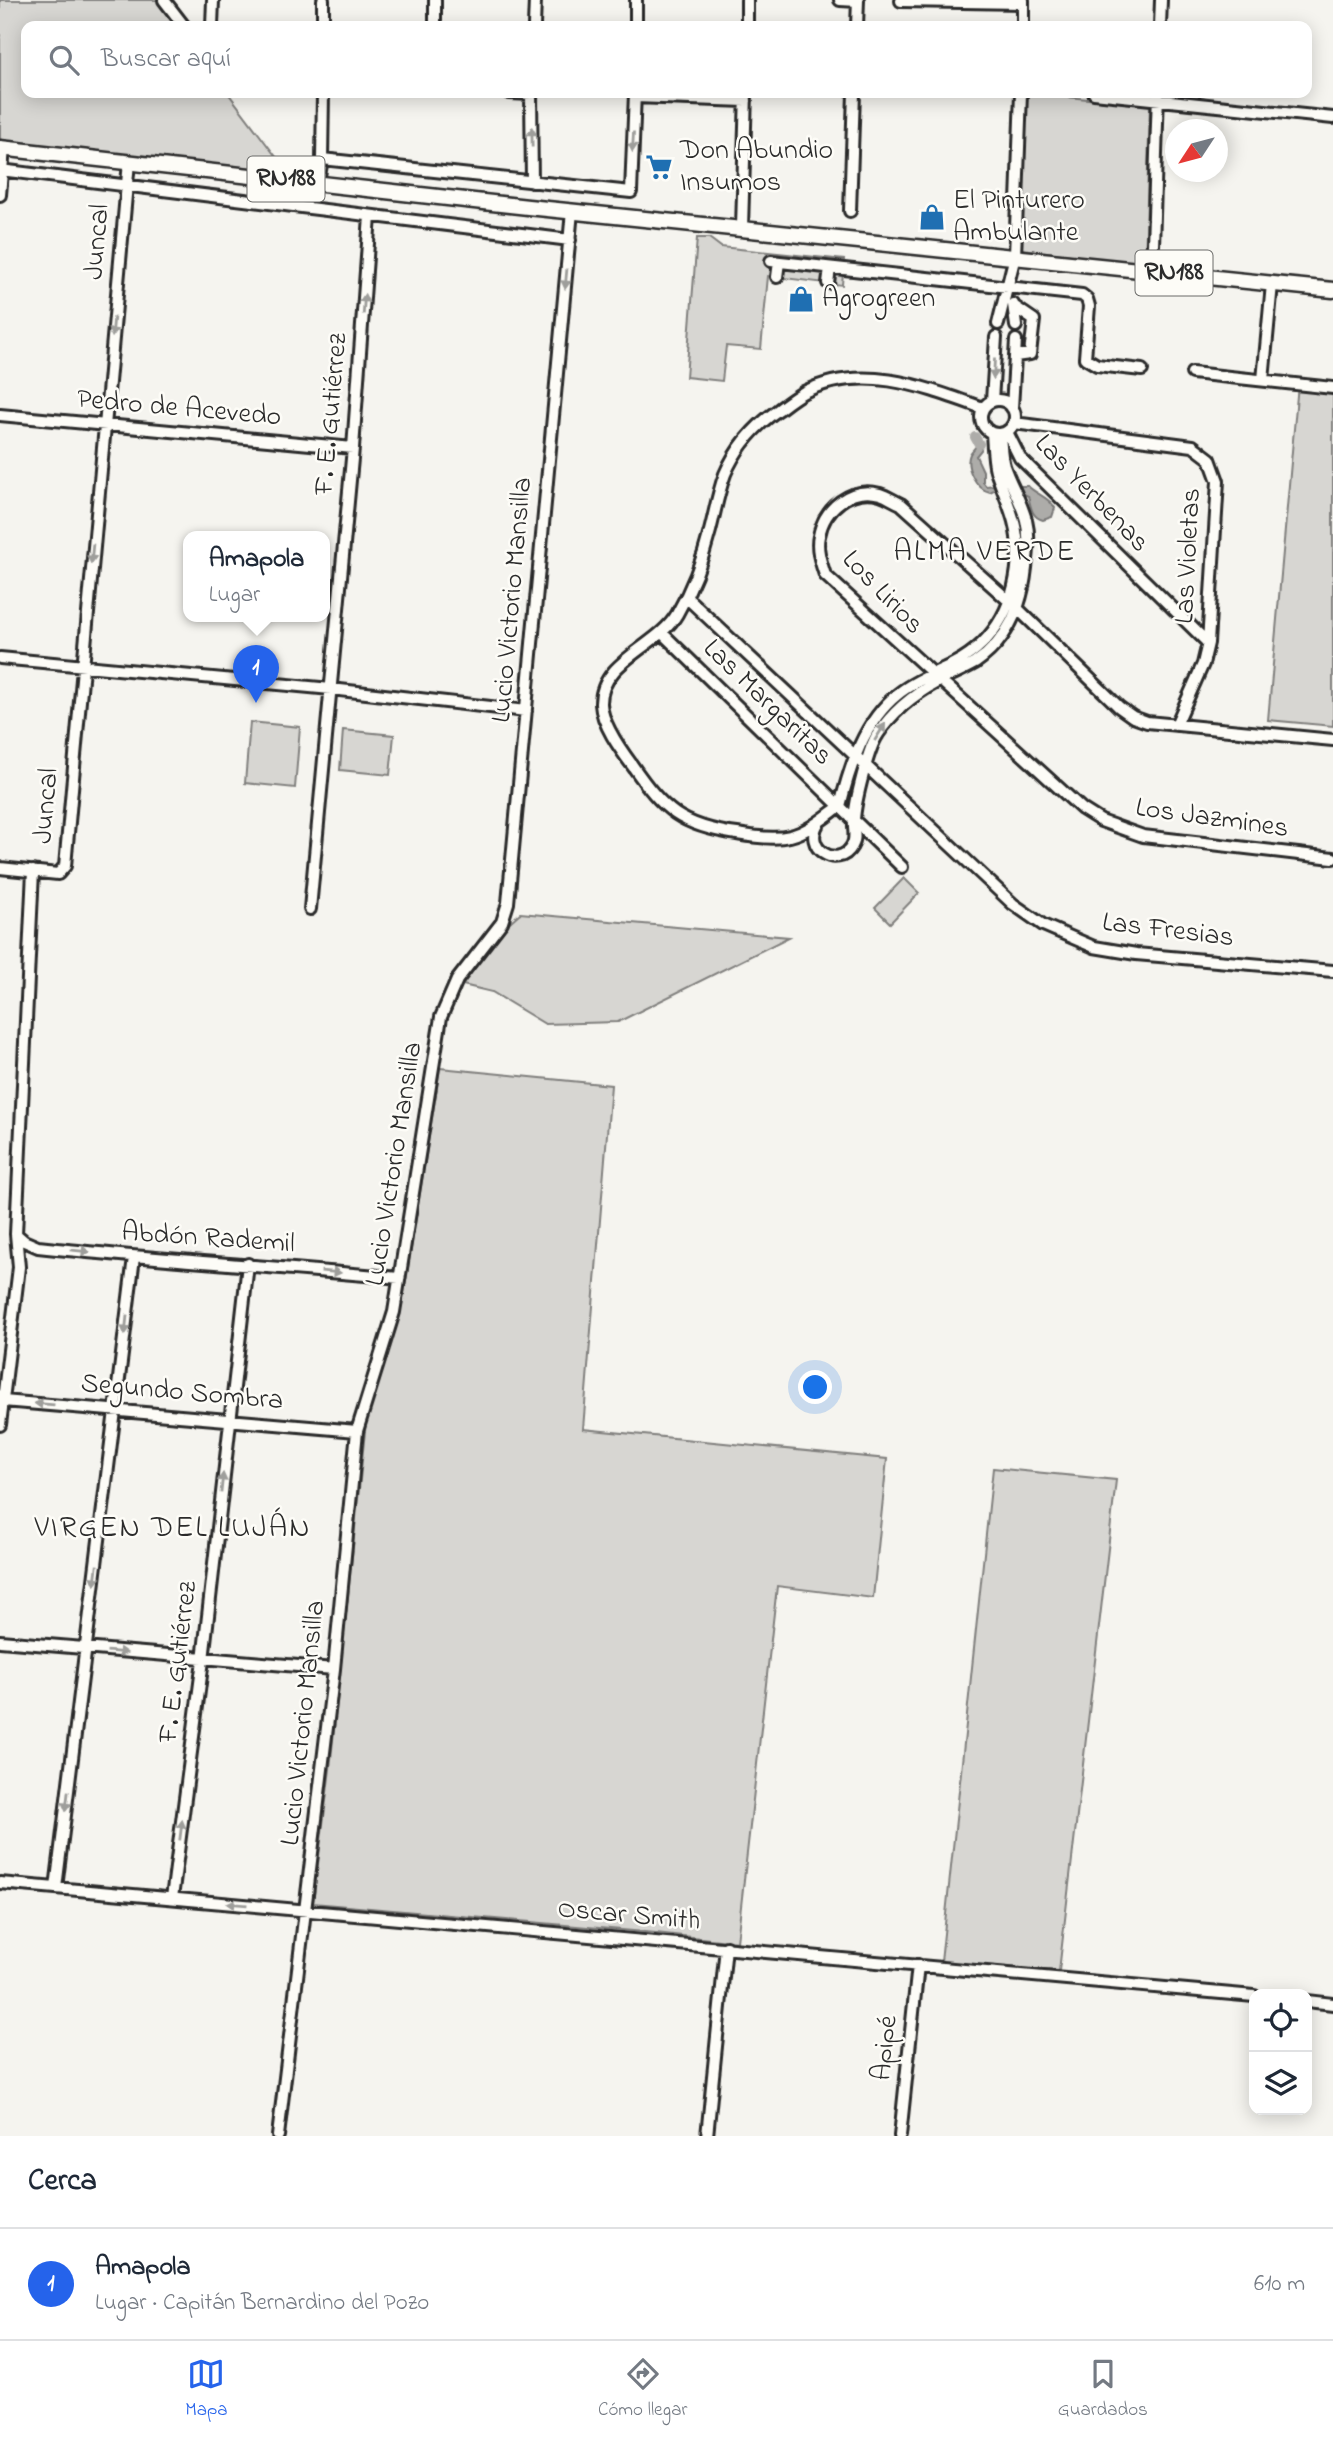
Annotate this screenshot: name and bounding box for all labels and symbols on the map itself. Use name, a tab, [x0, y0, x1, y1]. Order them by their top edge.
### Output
north arrow	[1165, 119, 1228, 182]
one-way arrow	[526, 126, 538, 148]
place label: Don Abundio Insumos	[679, 131, 833, 204]
one-way arrow	[627, 132, 638, 154]
supermarket icon: Don Abundio Insumos	[644, 152, 674, 182]
road number: RN188	[247, 156, 324, 202]
place label: El Pinturero Ambulante	[953, 181, 1085, 254]
shop icon: El Pinturero Ambulante	[917, 202, 947, 232]
street label: Juncal	[74, 203, 122, 281]
road number: RN188	[1136, 250, 1212, 296]
one-way arrow	[560, 268, 571, 290]
place label: Agrogreen	[822, 279, 935, 320]
shop icon: Agrogreen	[786, 284, 816, 314]
one-way arrow	[359, 293, 370, 315]
one-way arrow	[107, 317, 118, 339]
street label: F. E. Gutiérrez	[304, 331, 360, 498]
one-way arrow	[988, 358, 999, 380]
street label: Pedro de Acevedo	[75, 380, 283, 438]
street label: Las Yerbenas	[1024, 425, 1158, 563]
street label: Lucio Victorio Mansilla	[482, 476, 544, 724]
street label: Las Violetas	[1165, 487, 1213, 625]
district label: ALMA VERDE	[894, 531, 1076, 575]
street label: Los Lirios	[831, 541, 933, 645]
one-way arrow	[86, 543, 97, 565]
street label: Las Margaritas	[692, 630, 842, 776]
pin: 1	[233, 645, 279, 703]
one-way arrow	[873, 722, 886, 742]
street label: Juncal	[23, 767, 71, 845]
street label: Los Jazmines	[1133, 788, 1291, 850]
street label: Las Fresias	[1100, 903, 1236, 959]
street label: Lucio Victorio Mansilla	[355, 1039, 435, 1289]
street label: Abdón Rademil	[120, 1212, 296, 1266]
one-way arrow	[69, 1246, 91, 1257]
one-way arrow	[321, 1267, 343, 1278]
one-way arrow	[121, 1314, 132, 1336]
street label: Segundo Sombra	[79, 1364, 285, 1422]
your location	[798, 1370, 832, 1404]
one-way arrow	[33, 1398, 55, 1409]
one-way arrow	[217, 1471, 228, 1493]
district label: VIRGEN DEL LUJÁN	[33, 1507, 312, 1551]
one-way arrow	[90, 1564, 101, 1586]
street label: F. E. Gutiérrez	[149, 1579, 209, 1746]
street label: Lucio Victorio Mansilla	[271, 1598, 337, 1848]
one-way arrow	[106, 1647, 128, 1658]
one-way arrow	[62, 1790, 73, 1812]
one-way arrow	[175, 1819, 186, 1841]
street label: Oscar Smith	[556, 1889, 702, 1943]
one-way arrow	[226, 1898, 248, 1909]
street label: Apipé	[862, 2013, 910, 2083]

